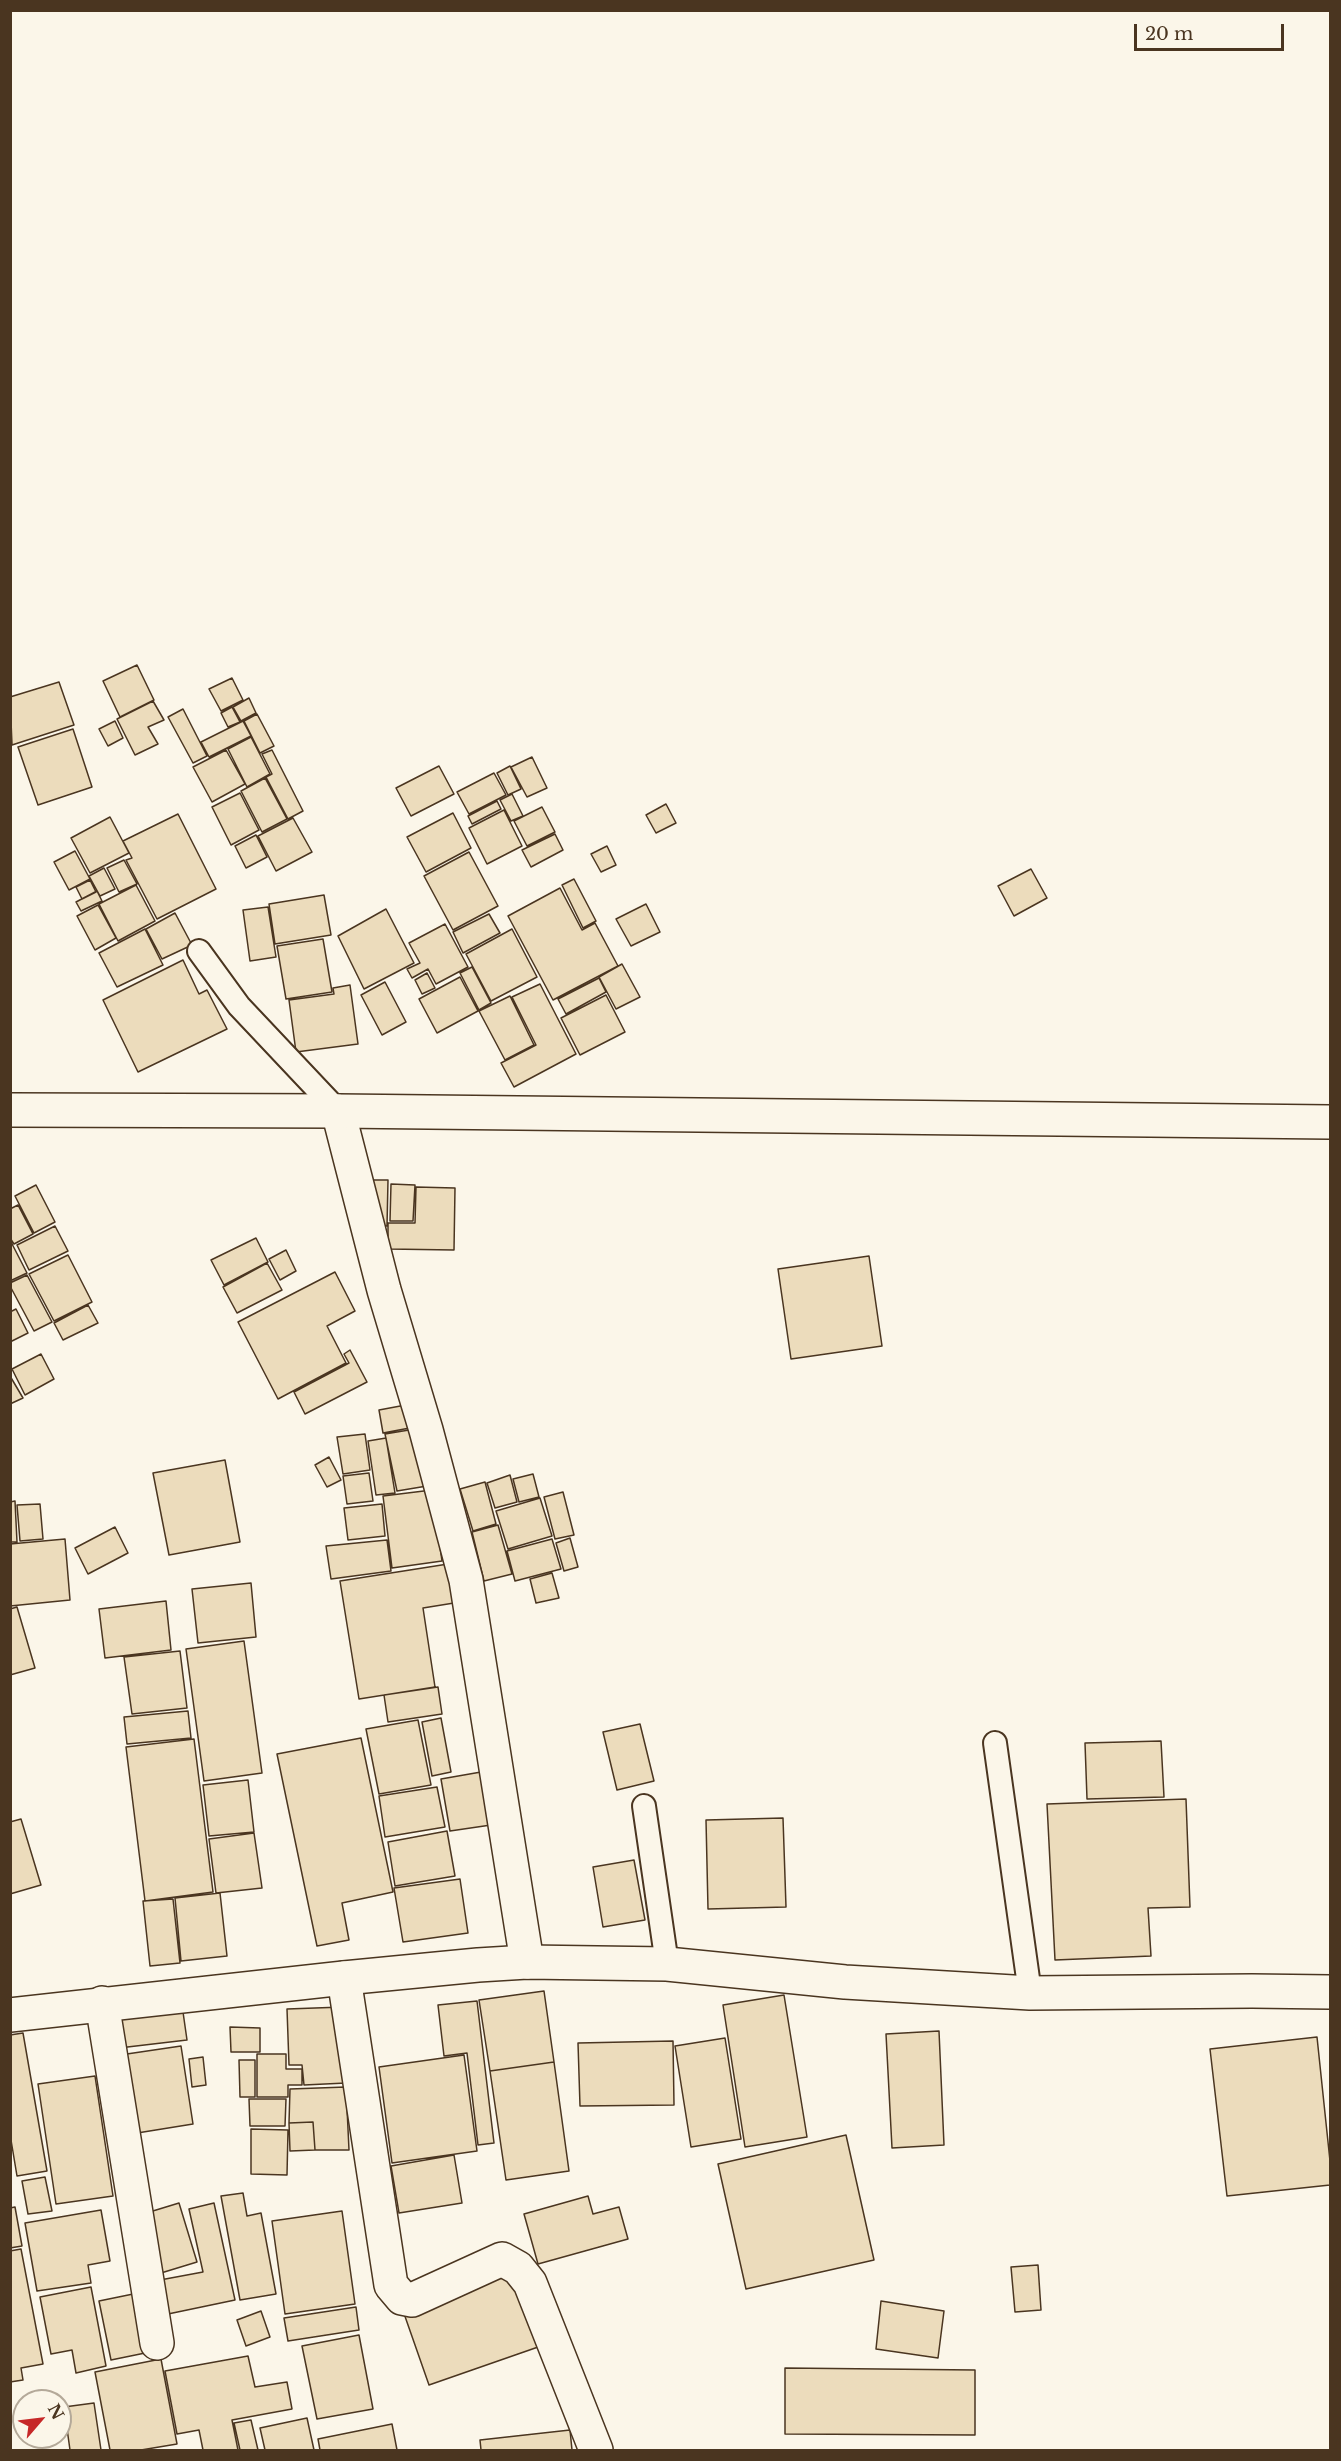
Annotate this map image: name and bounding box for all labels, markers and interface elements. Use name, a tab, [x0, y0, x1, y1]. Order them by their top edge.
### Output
scale bar	[1137, 12, 1287, 50]
text: 20 m	[1145, 23, 1193, 45]
north arrow	[12, 2389, 72, 2449]
text: N	[44, 2400, 68, 2423]

